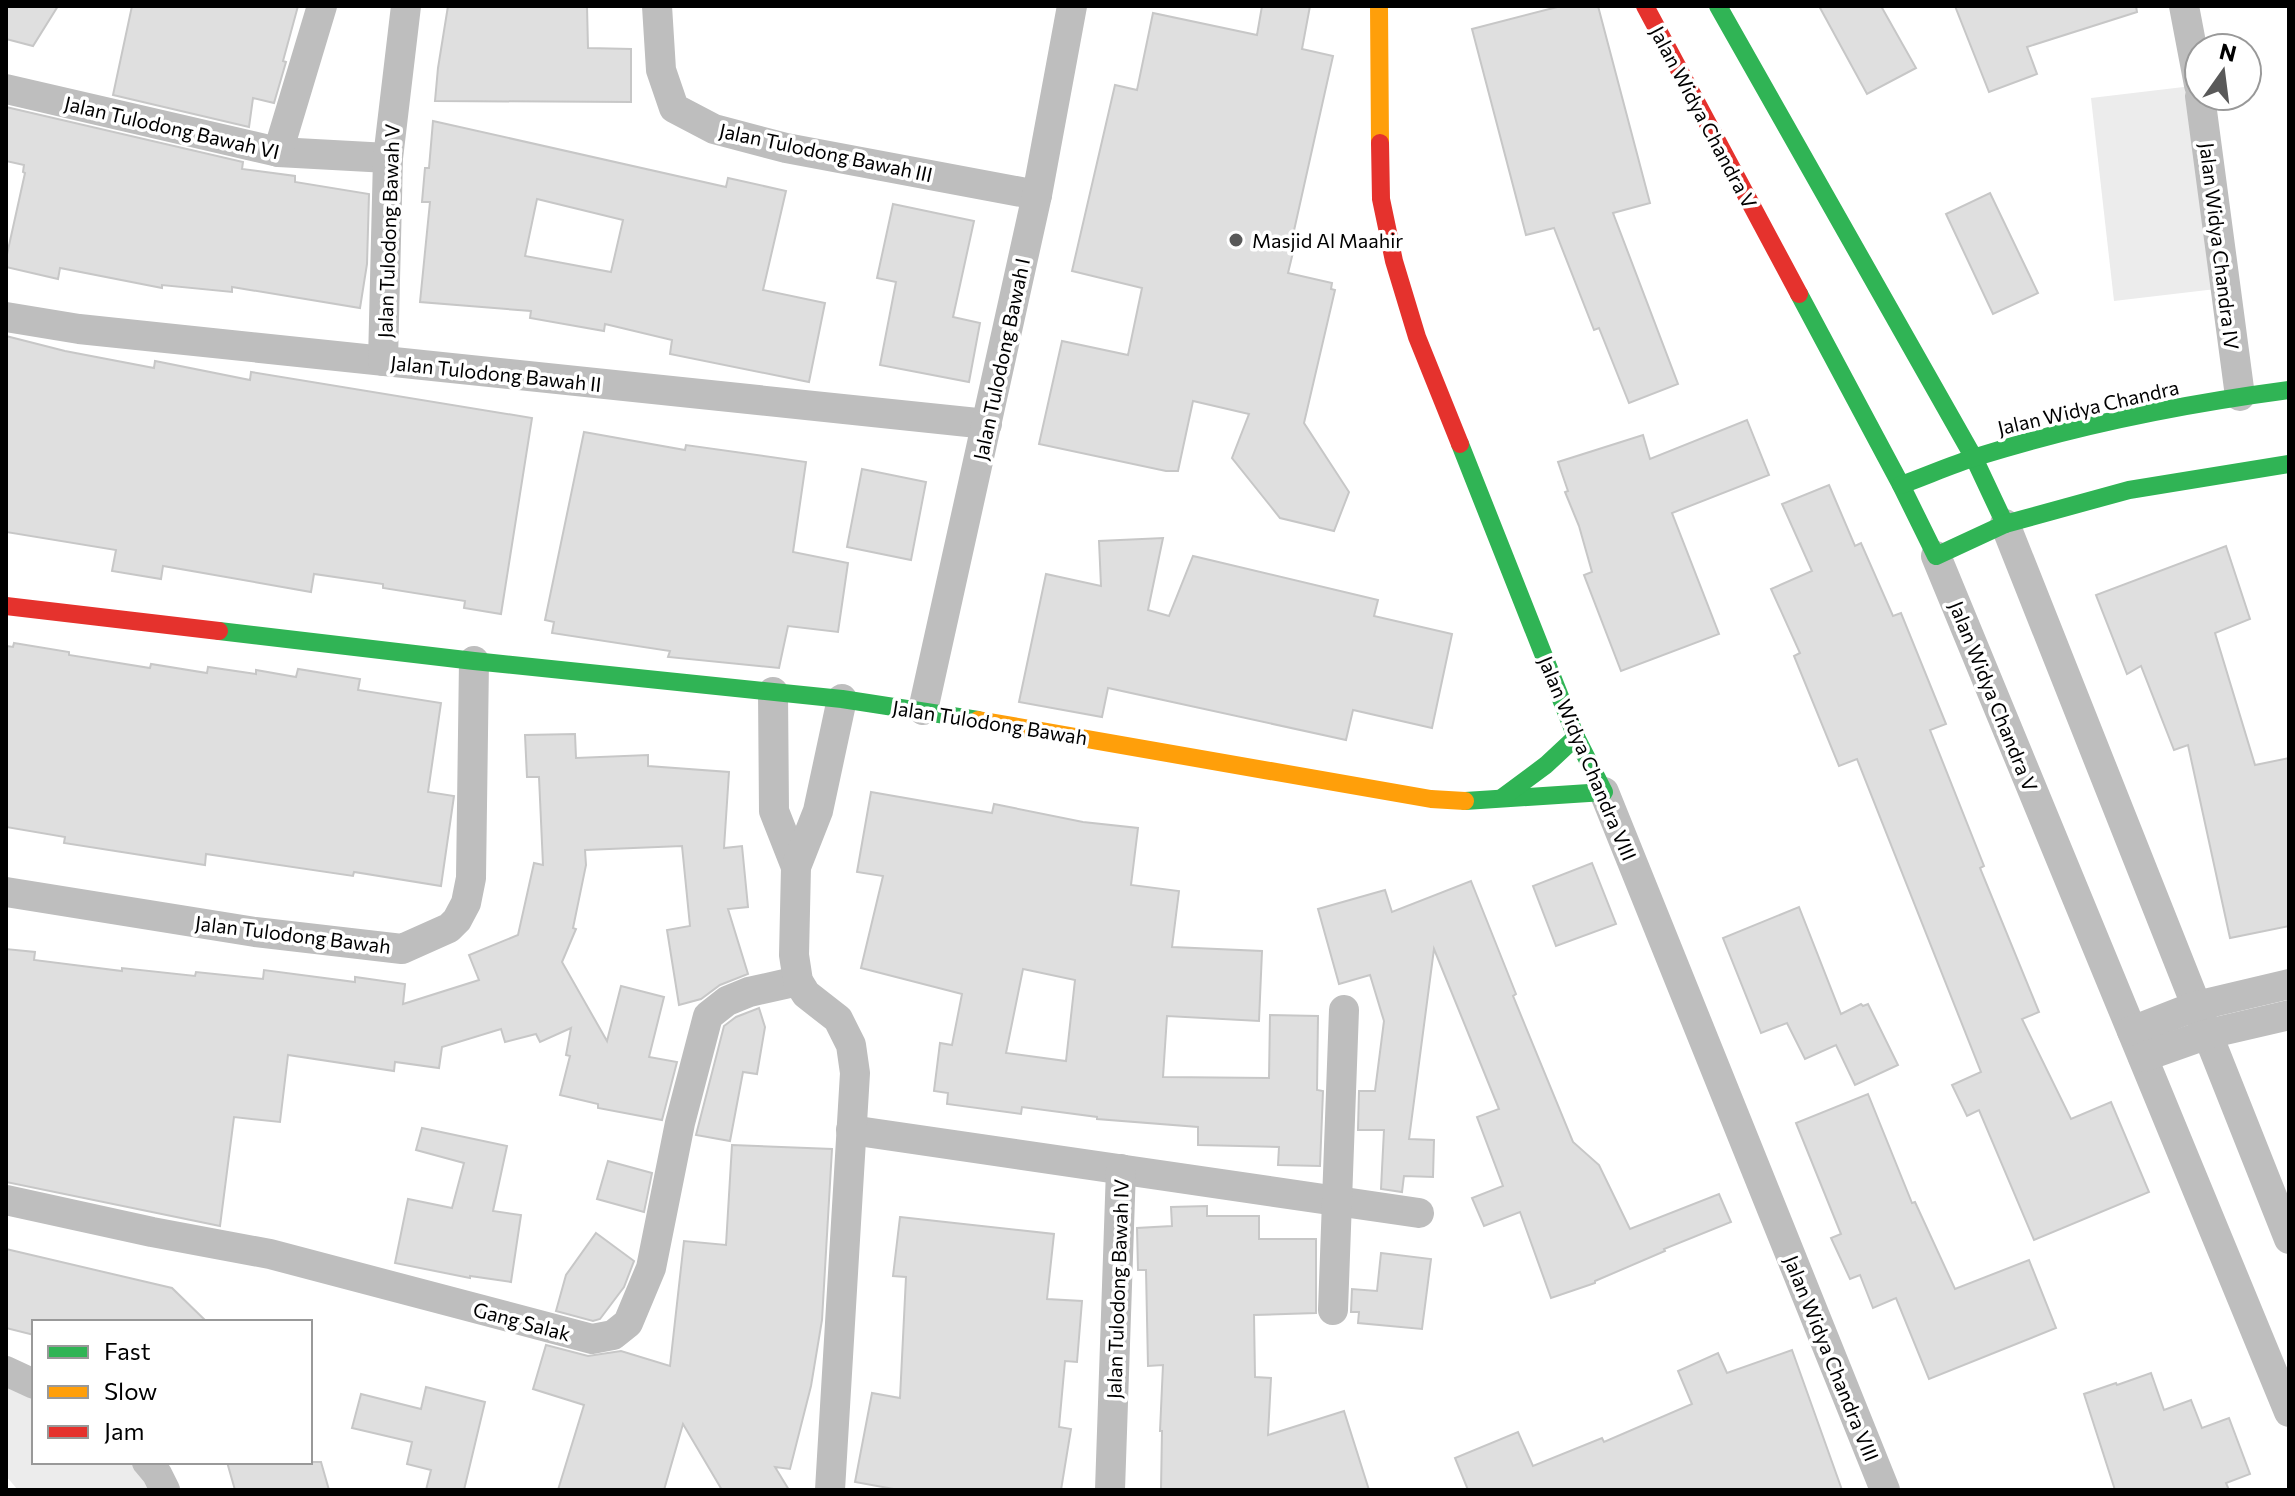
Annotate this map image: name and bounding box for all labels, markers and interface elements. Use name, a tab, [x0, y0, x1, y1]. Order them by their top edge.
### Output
street label: Jalan Widya Chandra V	[1646, 22, 1762, 213]
north arrow	[2183, 32, 2263, 112]
text: N	[2217, 37, 2239, 67]
street label: Jalan Tulodong Bawah VI	[62, 91, 282, 163]
street label: Jalan Tulodong Bawah III	[717, 118, 935, 186]
street label: Jalan Tulodong Bawah V	[372, 123, 404, 339]
street label: Jalan Widya Chandra IV	[2195, 141, 2245, 351]
place label: Masjid Al Maahir	[1252, 228, 1403, 252]
marker: Masjid Al Maahir	[1227, 231, 1245, 249]
street label: Jalan Tulodong Bawah I	[968, 256, 1034, 462]
street label: Jalan Tulodong Bawah II	[389, 350, 603, 396]
street label: Jalan Widya Chandra	[1995, 374, 2181, 440]
street label: Jalan Widya Chandra V	[1945, 597, 2043, 795]
street label: Jalan Widya Chandra VIII	[1534, 652, 1642, 864]
street label: Jalan Tulodong Bawah	[891, 695, 1089, 749]
street label: Jalan Tulodong Bawah	[194, 910, 392, 958]
street label: Jalan Tulodong Bawah IV	[1101, 1178, 1133, 1399]
street label: Jalan Widya Chandra VIII	[1780, 1252, 1884, 1464]
street label: Gang Salak	[471, 1296, 573, 1346]
legend	[32, 1320, 312, 1464]
text: Fast	[104, 1336, 151, 1365]
text: Slow	[104, 1376, 157, 1405]
text: Jam	[104, 1416, 144, 1445]

